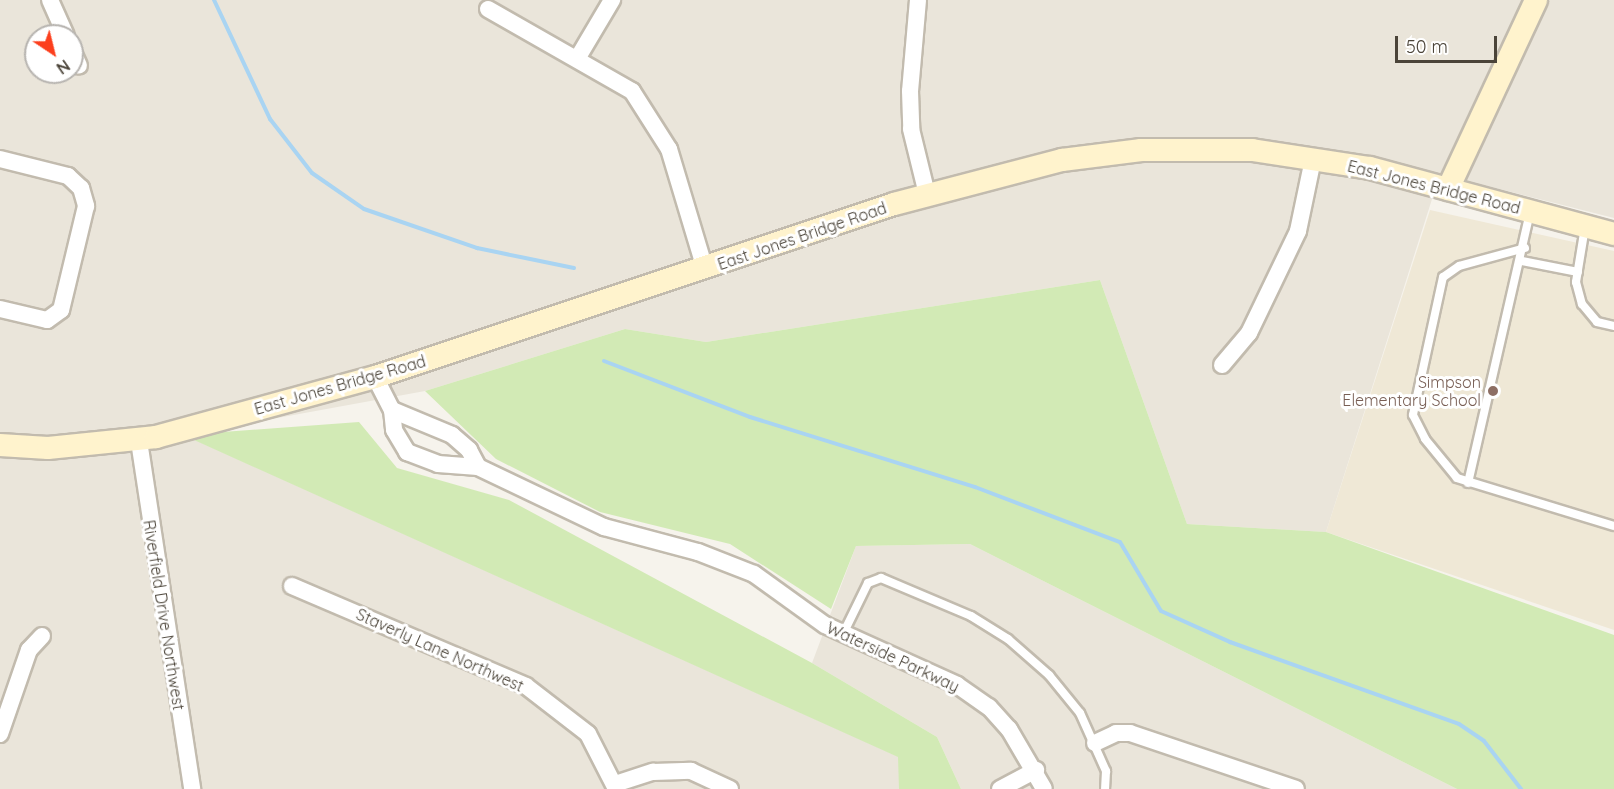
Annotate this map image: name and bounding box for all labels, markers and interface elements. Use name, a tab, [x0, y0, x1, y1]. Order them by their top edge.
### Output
north arrow	[24, 24, 84, 84]
scale bar	[1398, 24, 1500, 62]
text: 50 m	[1406, 35, 1448, 58]
text: N	[53, 56, 74, 79]
street label: East Jones Bridge Road	[1346, 156, 1522, 218]
street label: East Jones Bridge Road	[715, 198, 889, 274]
street label: East Jones Bridge Road	[252, 351, 428, 419]
place label: Simpson Elementary School	[1342, 372, 1481, 410]
marker: Simpson Elementary School	[1486, 384, 1500, 398]
street label: Riverfield Drive Northwest	[139, 518, 189, 712]
street label: Staverly Lane Northwest	[353, 604, 527, 696]
street label: Waterside Parkway	[824, 618, 962, 696]

